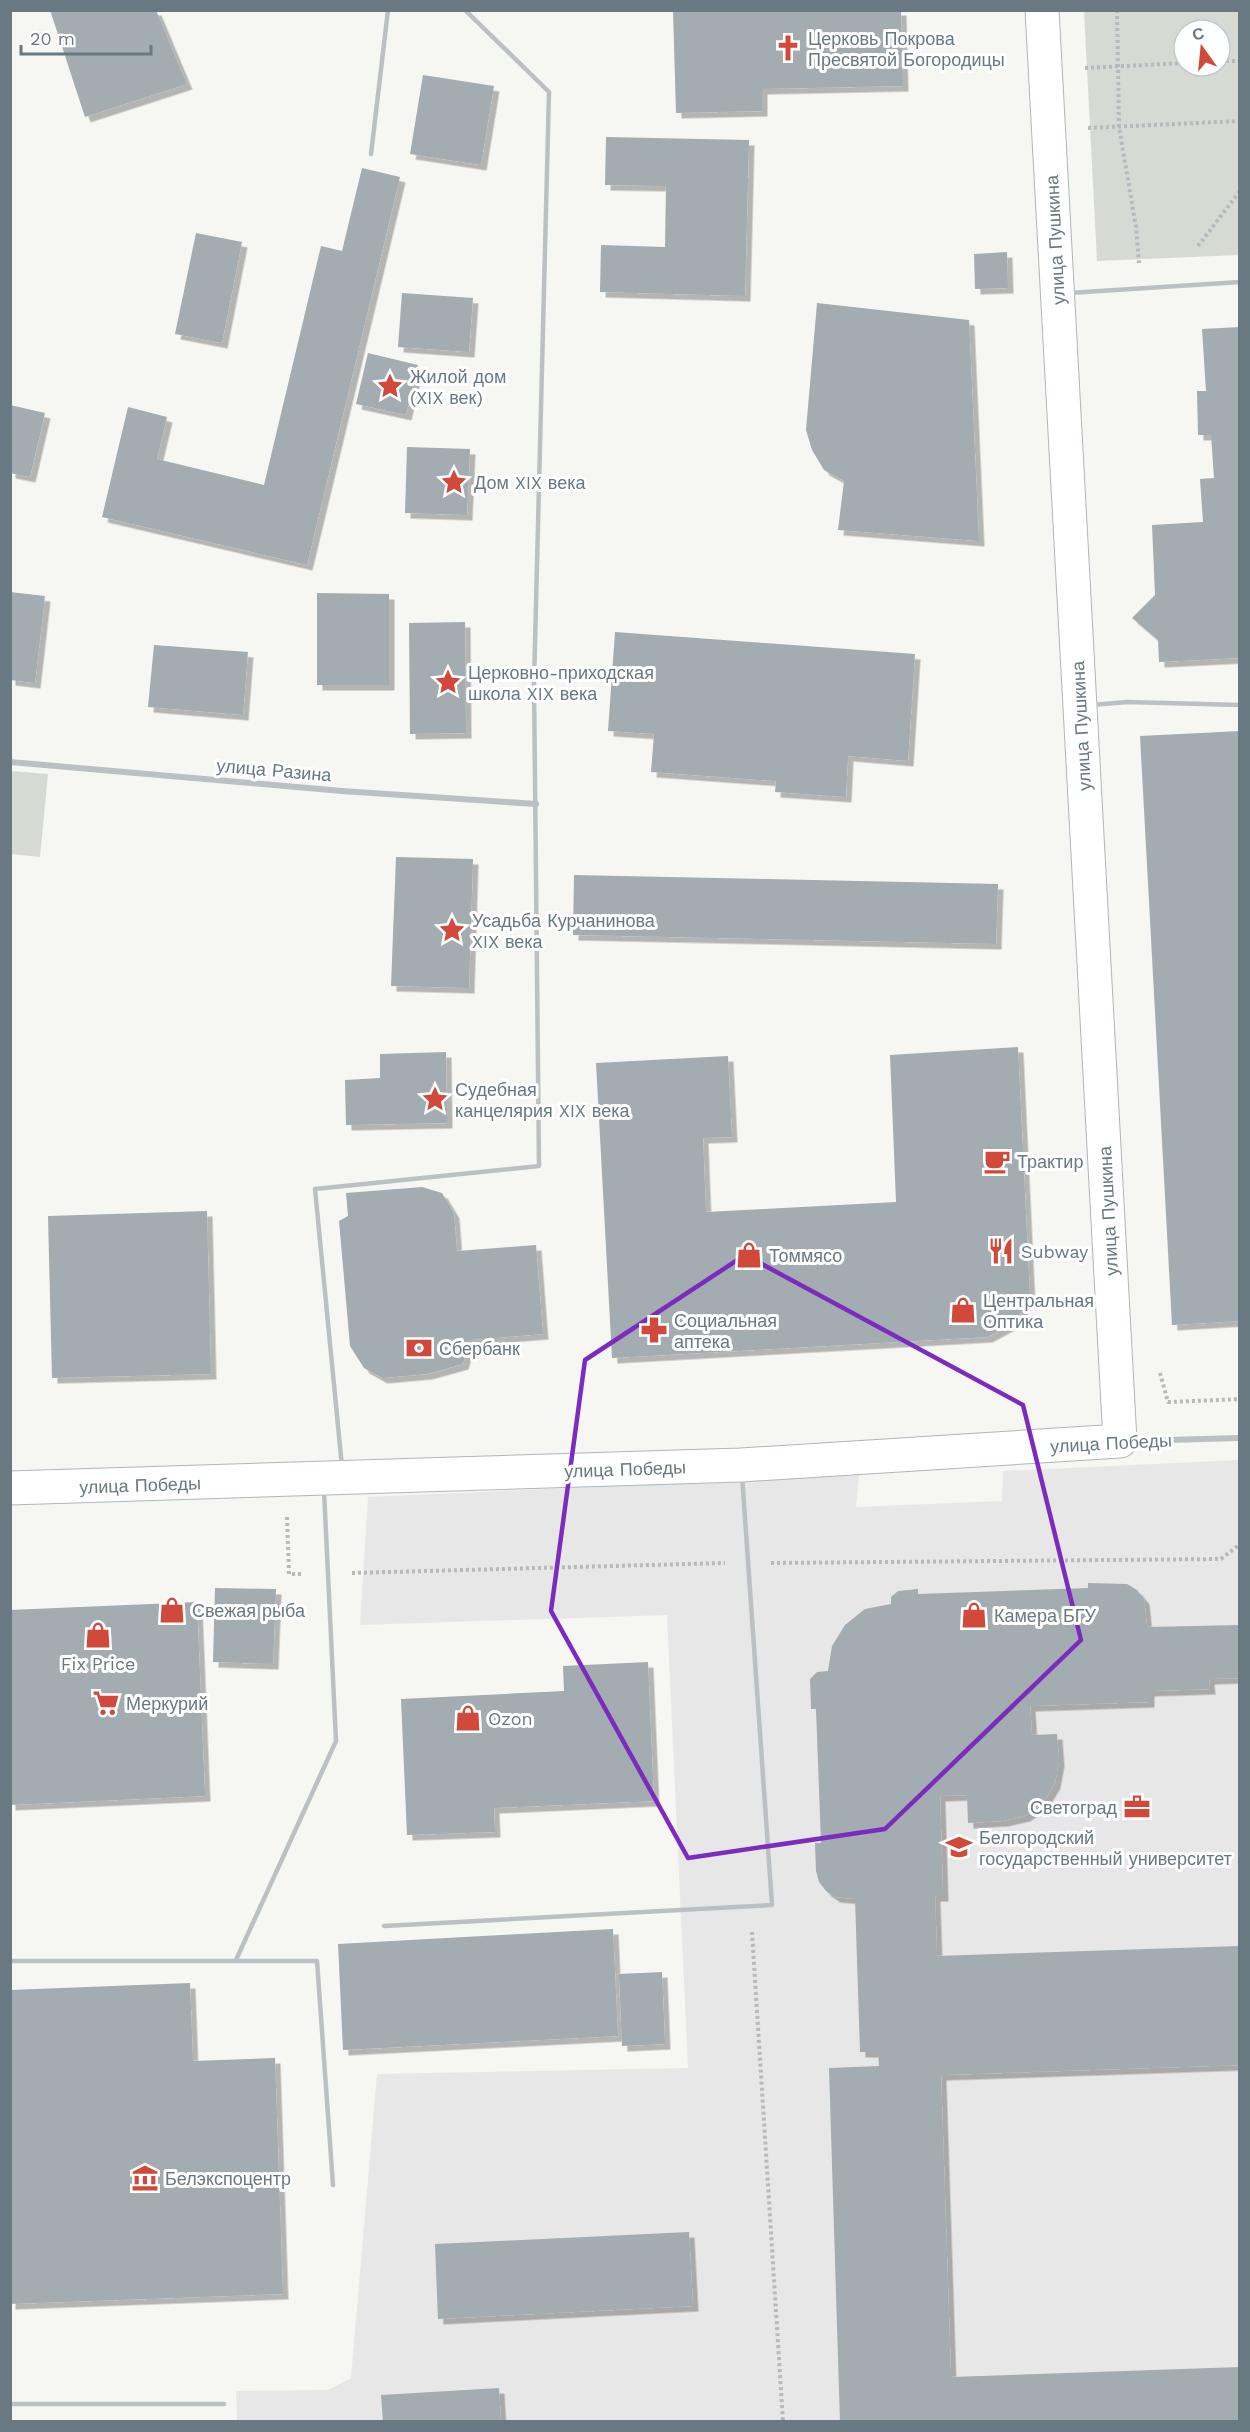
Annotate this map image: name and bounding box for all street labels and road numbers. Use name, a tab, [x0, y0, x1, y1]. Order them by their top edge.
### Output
street label: улица Пушкина	[1041, 174, 1069, 305]
street label: улица Пушкина	[1067, 660, 1095, 791]
street label: улица Разина	[216, 755, 333, 786]
street label: улица Пушкина	[1094, 1145, 1122, 1276]
street label: улица Победы	[1050, 1429, 1172, 1457]
street label: улица Победы	[564, 1456, 686, 1482]
street label: улица Победы	[79, 1472, 201, 1498]

